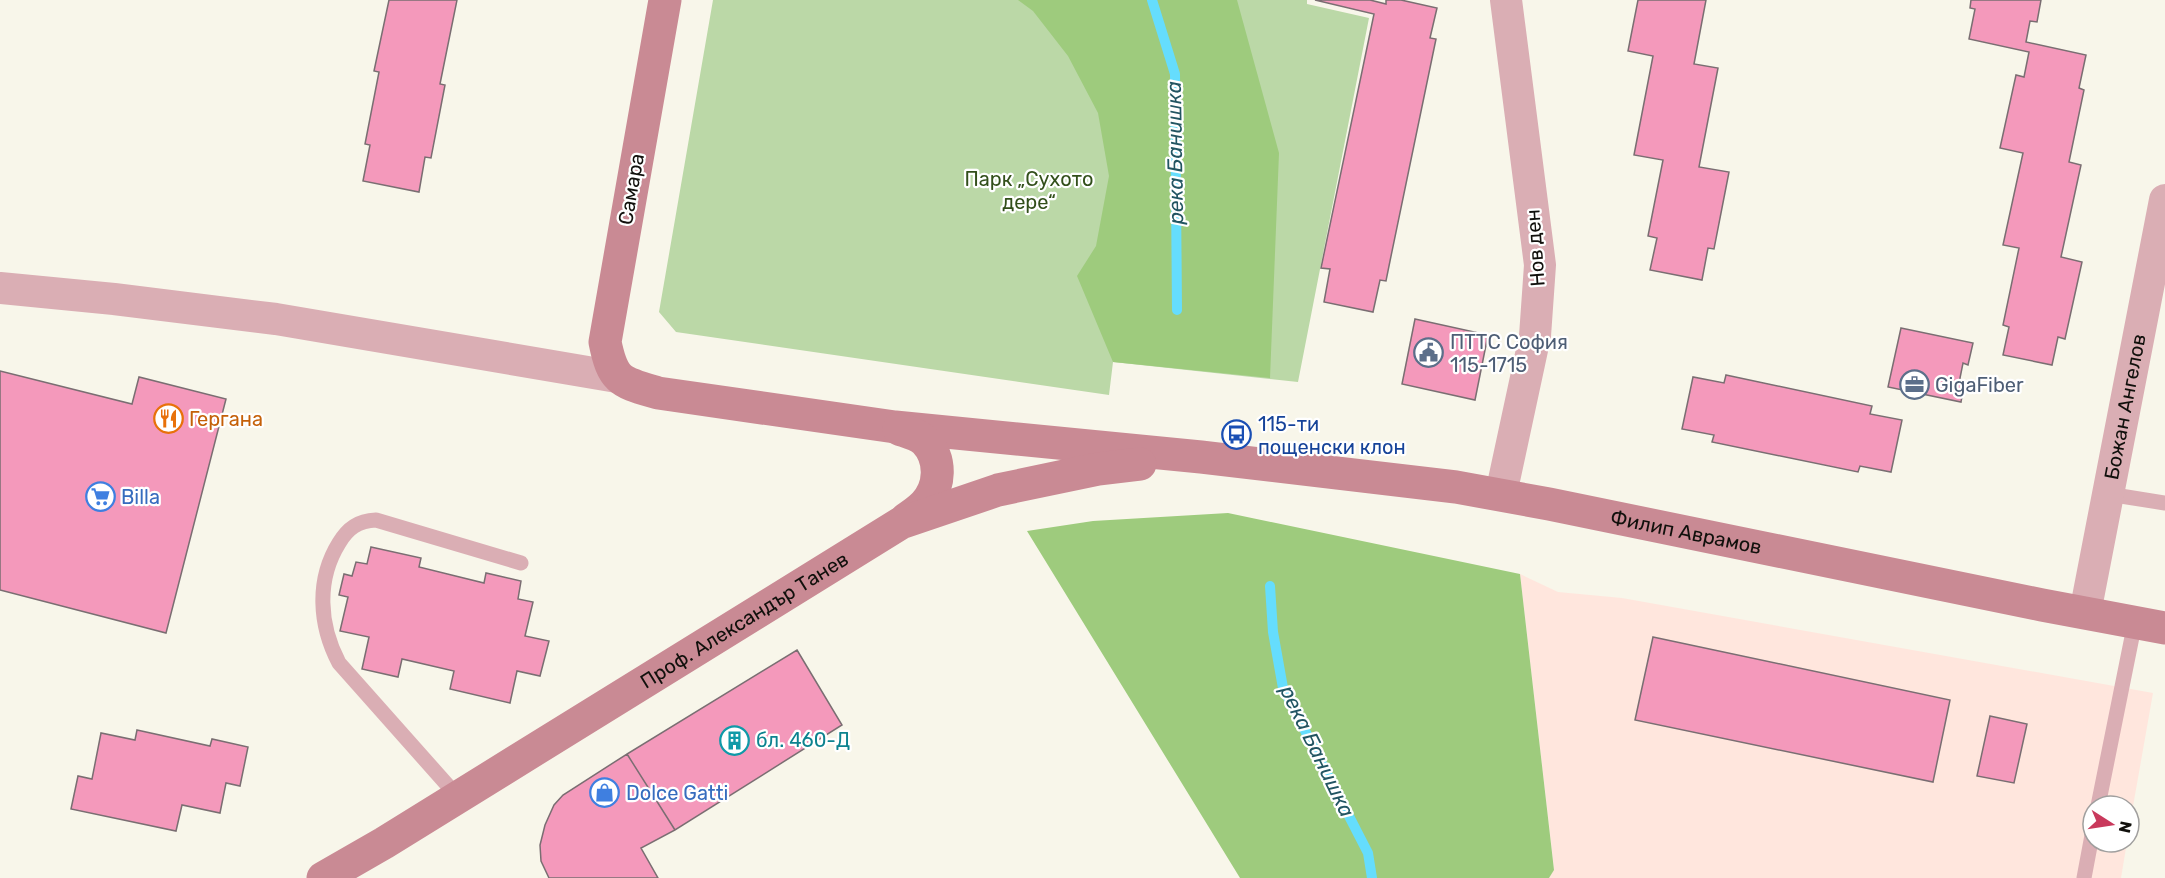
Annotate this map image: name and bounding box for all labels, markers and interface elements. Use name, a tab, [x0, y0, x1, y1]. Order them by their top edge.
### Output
water label: река Банишка	[1161, 81, 1188, 225]
street label: Самара	[613, 151, 649, 227]
park label: Парк „Сухото дере“	[965, 167, 1093, 214]
street label: Нов ден	[1520, 209, 1550, 287]
place label: ПТТС София 115-1715	[1450, 330, 1568, 377]
street label: Божан Ангелов	[2099, 332, 2151, 482]
public building icon: ПТТС София 115-1715	[1413, 337, 1445, 369]
office icon: GigaFiber	[1898, 369, 1930, 401]
place label: GigaFiber	[1935, 373, 2024, 397]
restaurant icon: Гергана	[152, 403, 184, 435]
place label: Гергана	[189, 407, 263, 431]
place label: 115-ти пощенски клон	[1258, 412, 1406, 459]
bus stop icon: 115-ти пощенски клон	[1221, 419, 1253, 451]
supermarket icon: Billa	[84, 481, 116, 513]
place label: Billa	[121, 485, 160, 509]
street label: Филип Аврамов	[1608, 505, 1764, 559]
street label: Проф. Александър Танев	[636, 547, 853, 693]
water label: река Банишка	[1275, 681, 1360, 821]
building icon: бл. 460-Д	[719, 724, 751, 756]
place label: бл. 460-Д	[756, 728, 850, 752]
shop icon: Dolce Gatti	[589, 777, 621, 809]
place label: Dolce Gatti	[626, 781, 728, 805]
north arrow	[2081, 794, 2141, 854]
text: N	[2115, 819, 2136, 835]

